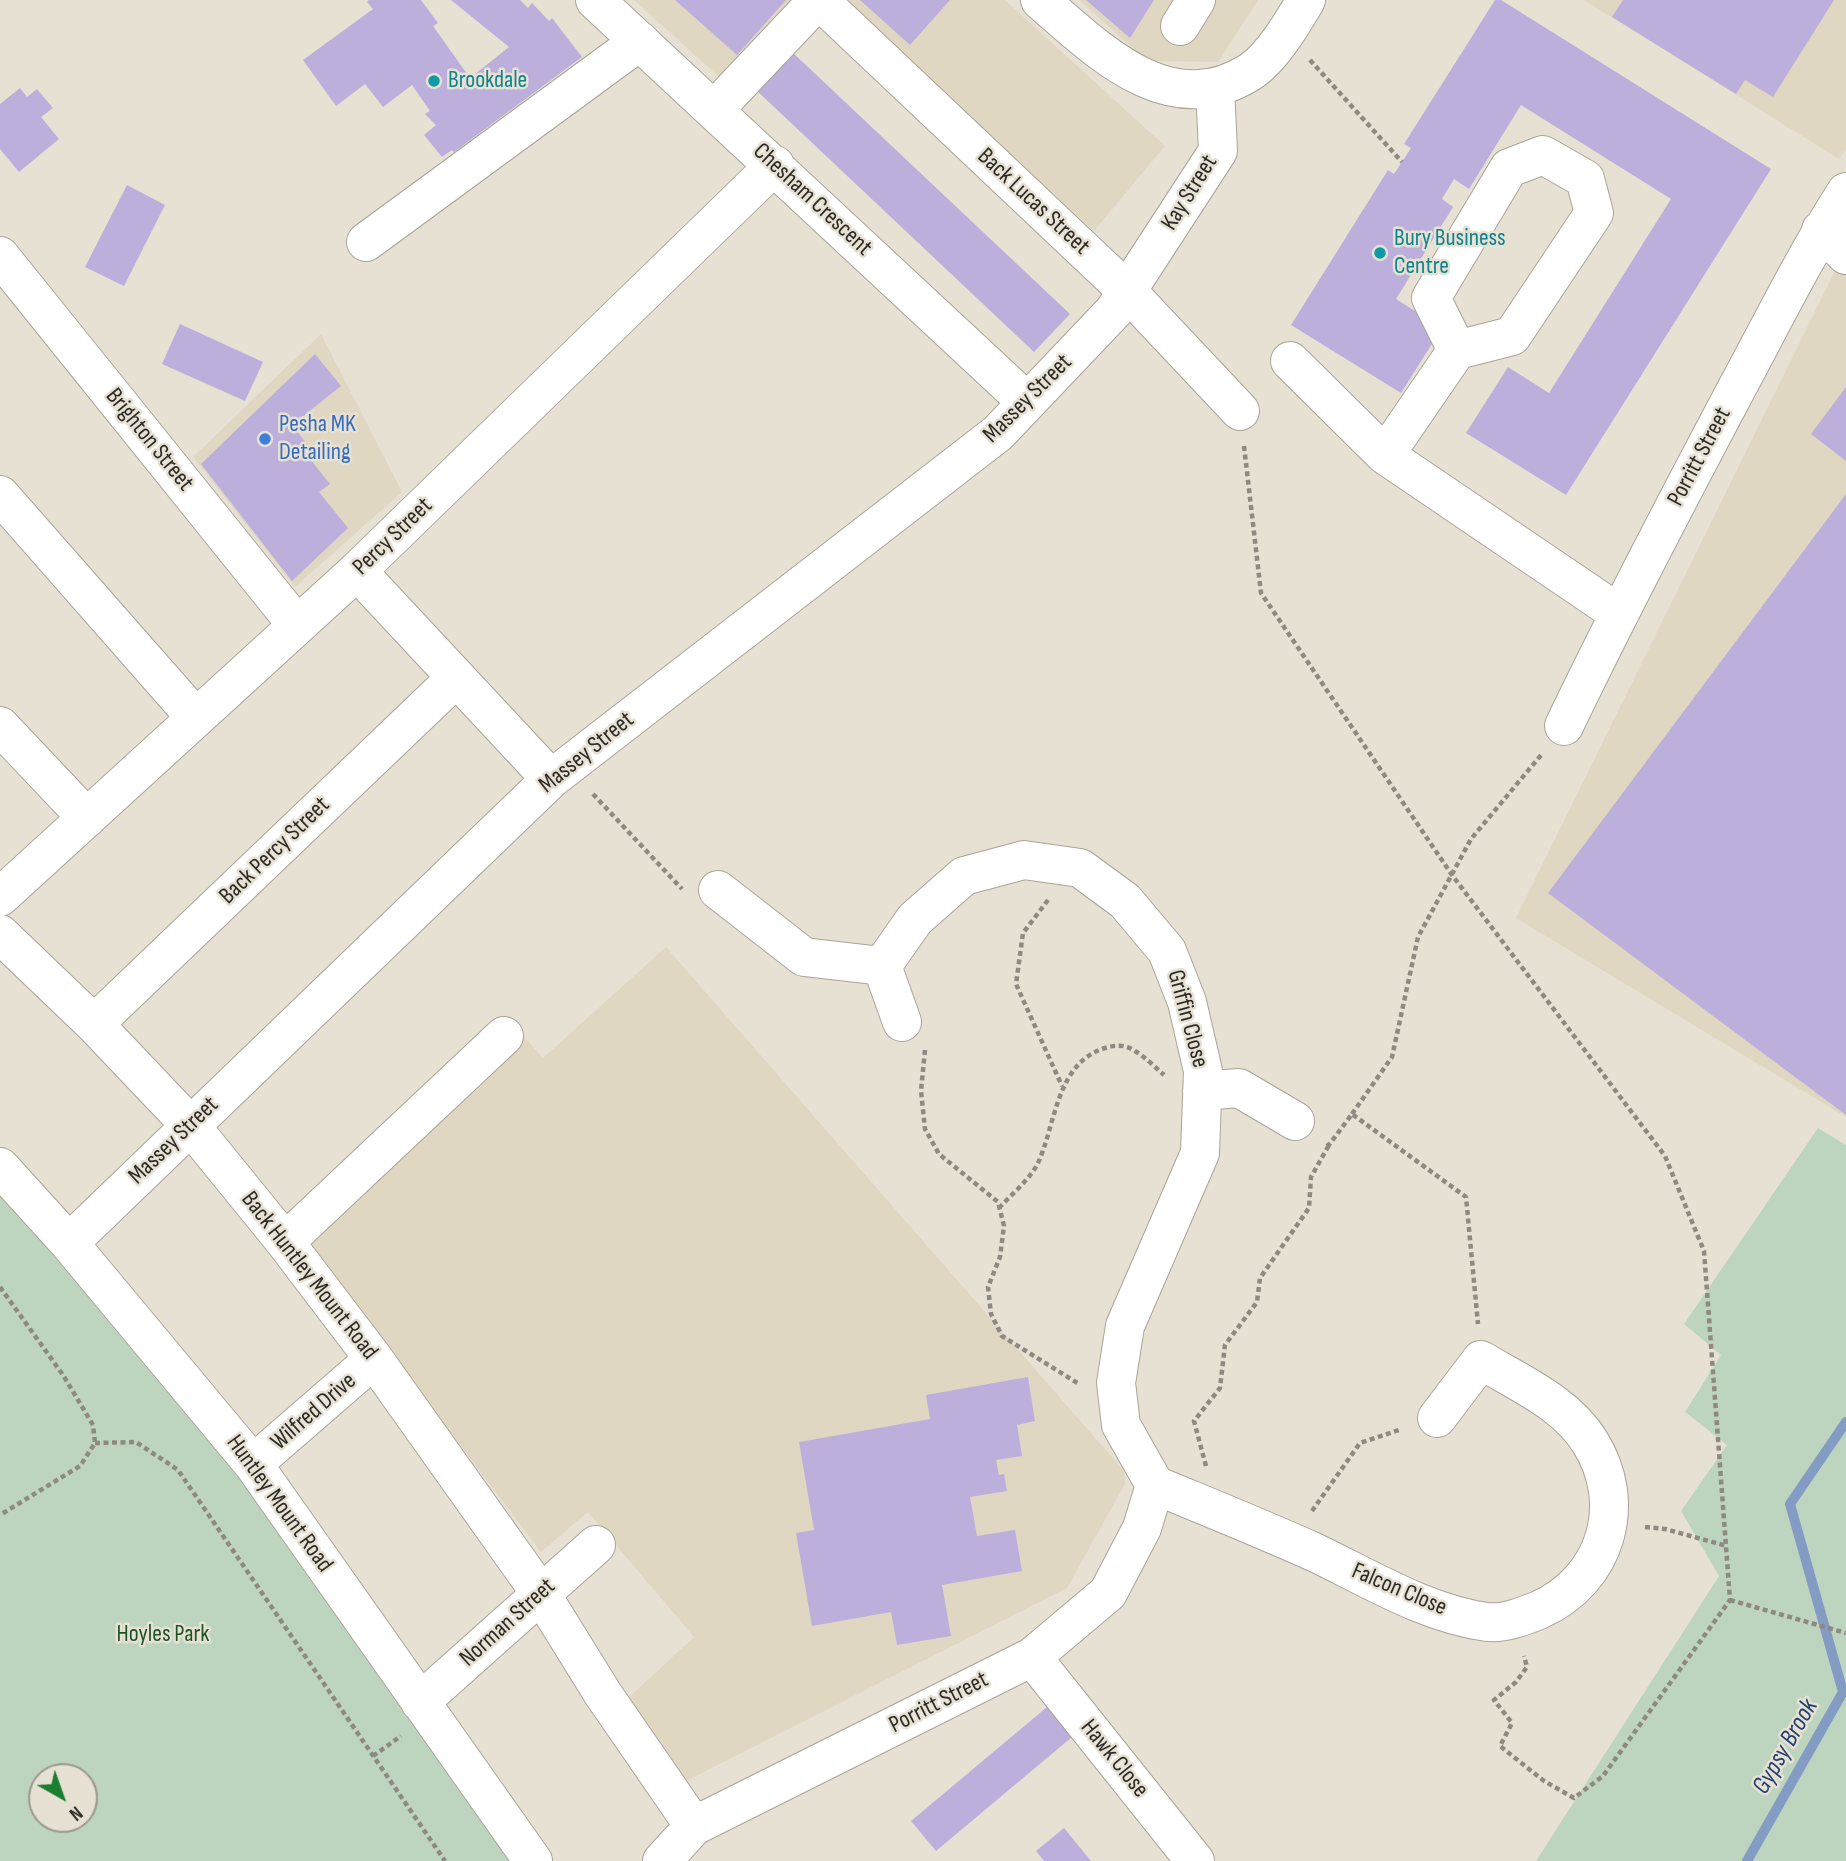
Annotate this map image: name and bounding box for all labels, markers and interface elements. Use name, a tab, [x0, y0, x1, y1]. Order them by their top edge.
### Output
place label: Brookdale	[448, 67, 527, 95]
marker: Brookdale	[426, 73, 442, 89]
street label: Chesham Crescent	[747, 138, 877, 262]
street label: Back Lucas Street	[971, 143, 1095, 261]
street label: Kay Street	[1156, 150, 1224, 236]
place label: Bury Business Centre	[1394, 225, 1506, 281]
marker: Bury Business Centre	[1372, 245, 1388, 261]
street label: Massey Street	[978, 349, 1078, 449]
street label: Brighton Street	[99, 383, 199, 497]
street label: Porritt Street	[1662, 403, 1738, 511]
place label: Pesha MK Detailing	[279, 411, 356, 467]
marker: Pesha MK Detailing	[257, 431, 273, 447]
street label: Percy Street	[347, 492, 439, 582]
street label: Massey Street	[534, 706, 640, 800]
street label: Back Percy Street	[214, 791, 336, 911]
street label: Griffin Close	[1160, 967, 1214, 1071]
street label: Massey Street	[123, 1091, 225, 1191]
street label: Back Huntley Mount Road	[234, 1186, 384, 1366]
street label: Wilfred Drive	[266, 1367, 362, 1457]
street label: Huntley Mount Road	[219, 1430, 339, 1578]
street label: Falcon Close	[1347, 1557, 1451, 1623]
street label: Norman Street	[454, 1573, 562, 1673]
park label: Hoyles Park	[117, 1621, 209, 1649]
street label: Porritt Street	[885, 1666, 993, 1740]
water label: Gypsy Brook	[1746, 1694, 1826, 1800]
street label: Hawk Close	[1074, 1714, 1154, 1804]
north arrow	[28, 1763, 98, 1833]
text: N	[64, 1801, 87, 1825]

